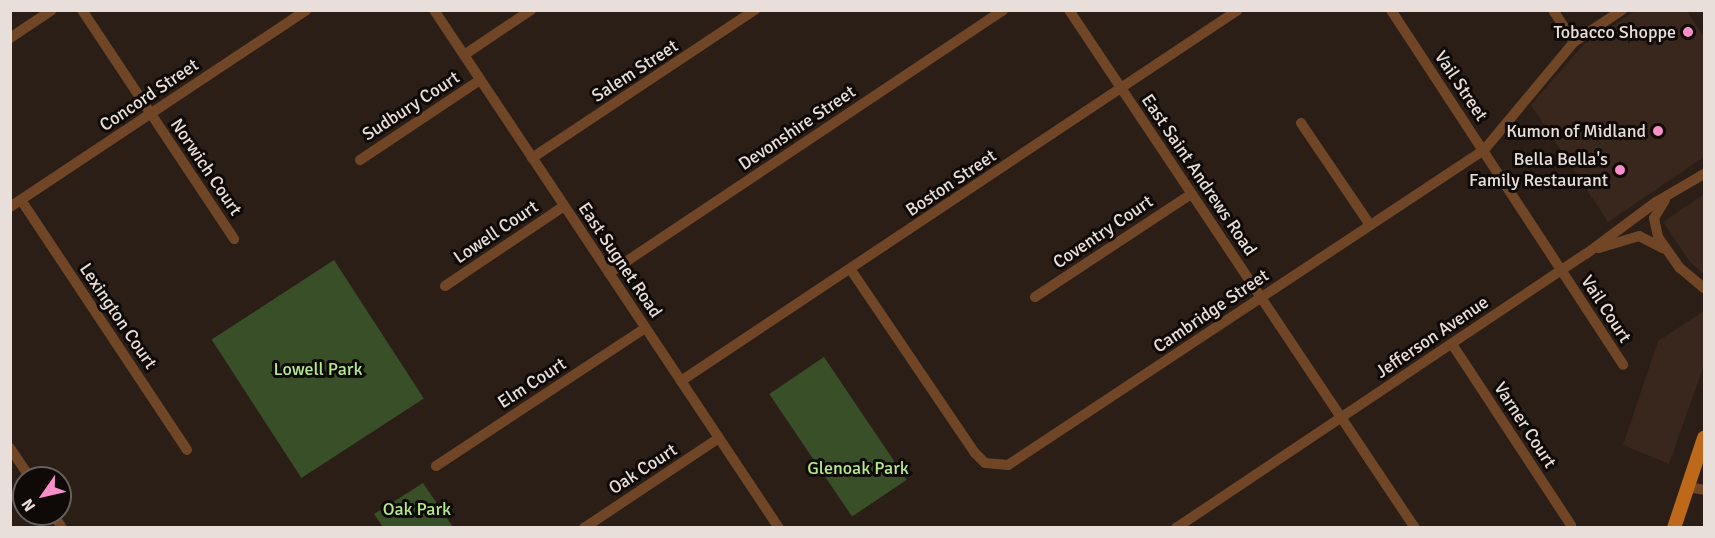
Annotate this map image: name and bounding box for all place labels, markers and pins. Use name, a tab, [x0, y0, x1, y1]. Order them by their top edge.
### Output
place label: Tobacco Shoppe	[1553, 21, 1676, 43]
marker: Tobacco Shoppe	[1681, 25, 1695, 39]
place label: Kumon of Midland	[1506, 120, 1646, 142]
marker: Kumon of Midland	[1651, 124, 1665, 138]
place label: Bella Bella's Family Restaurant	[1469, 149, 1608, 192]
marker: Bella Bella's Family Restaurant	[1613, 163, 1627, 177]

